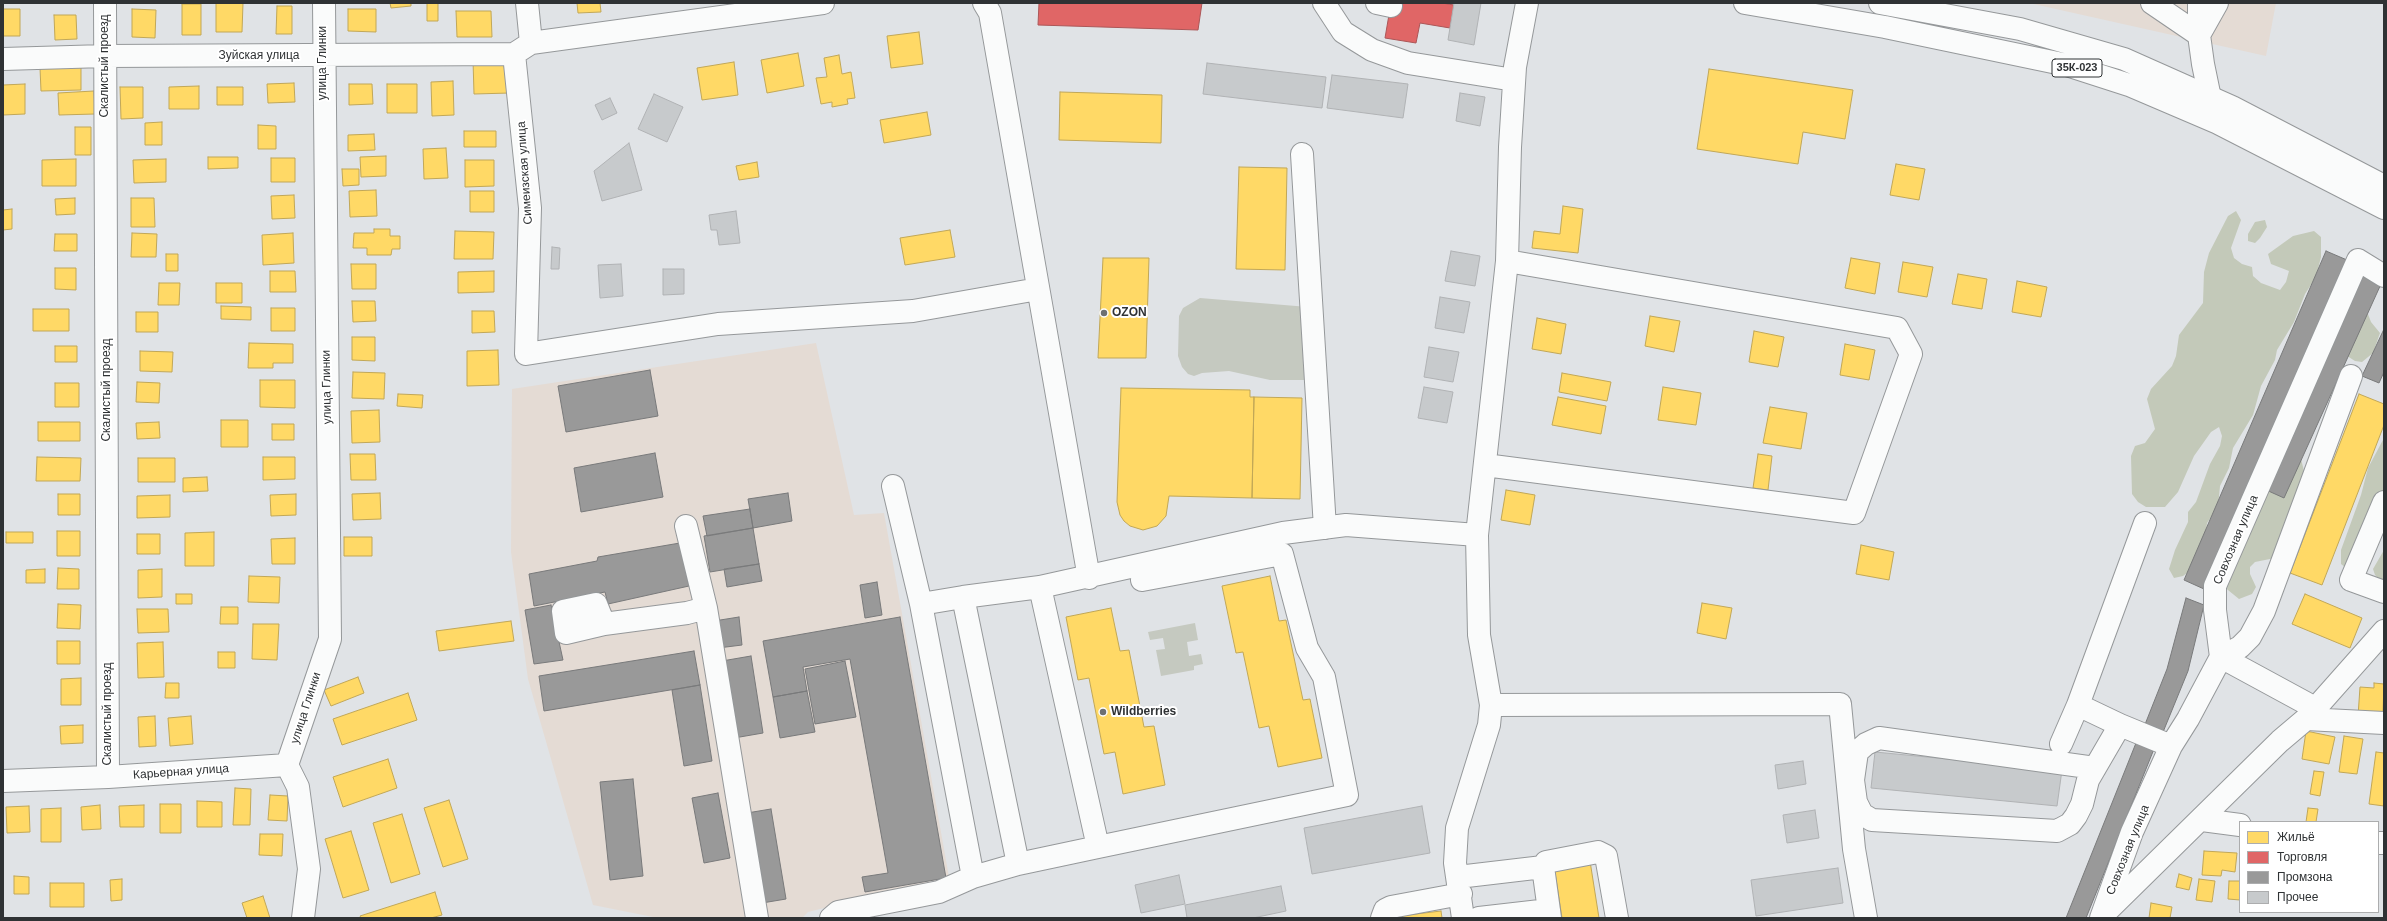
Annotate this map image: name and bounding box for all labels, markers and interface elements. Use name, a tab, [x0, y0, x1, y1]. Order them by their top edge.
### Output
street label: Скалистый проезд	[98, 14, 112, 118]
street label: улица Глинки	[316, 26, 330, 100]
street label: Зуйская улица	[219, 49, 299, 63]
road number: 35К-023	[2052, 59, 2102, 77]
street label: Симеизская улица	[514, 121, 536, 225]
place label: OZON	[1112, 306, 1147, 320]
marker: OZON	[1099, 308, 1109, 318]
street label: Скалистый проезд	[100, 338, 114, 442]
street label: улица Глинки	[319, 350, 335, 424]
street label: Совхозная улица	[2211, 493, 2261, 587]
street label: Скалистый проезд	[101, 662, 115, 766]
street label: улица Глинки	[288, 670, 324, 746]
place label: Wildberries	[1111, 705, 1176, 719]
marker: Wildberries	[1098, 707, 1108, 717]
street label: Карьерная улица	[133, 761, 229, 783]
street label: Совхозная улица	[2103, 803, 2153, 897]
legend	[2239, 821, 2379, 913]
text: Жильё	[2277, 830, 2315, 844]
text: Торговля	[2277, 850, 2327, 864]
text: Промзона	[2277, 870, 2332, 884]
text: Прочее	[2277, 890, 2318, 904]

